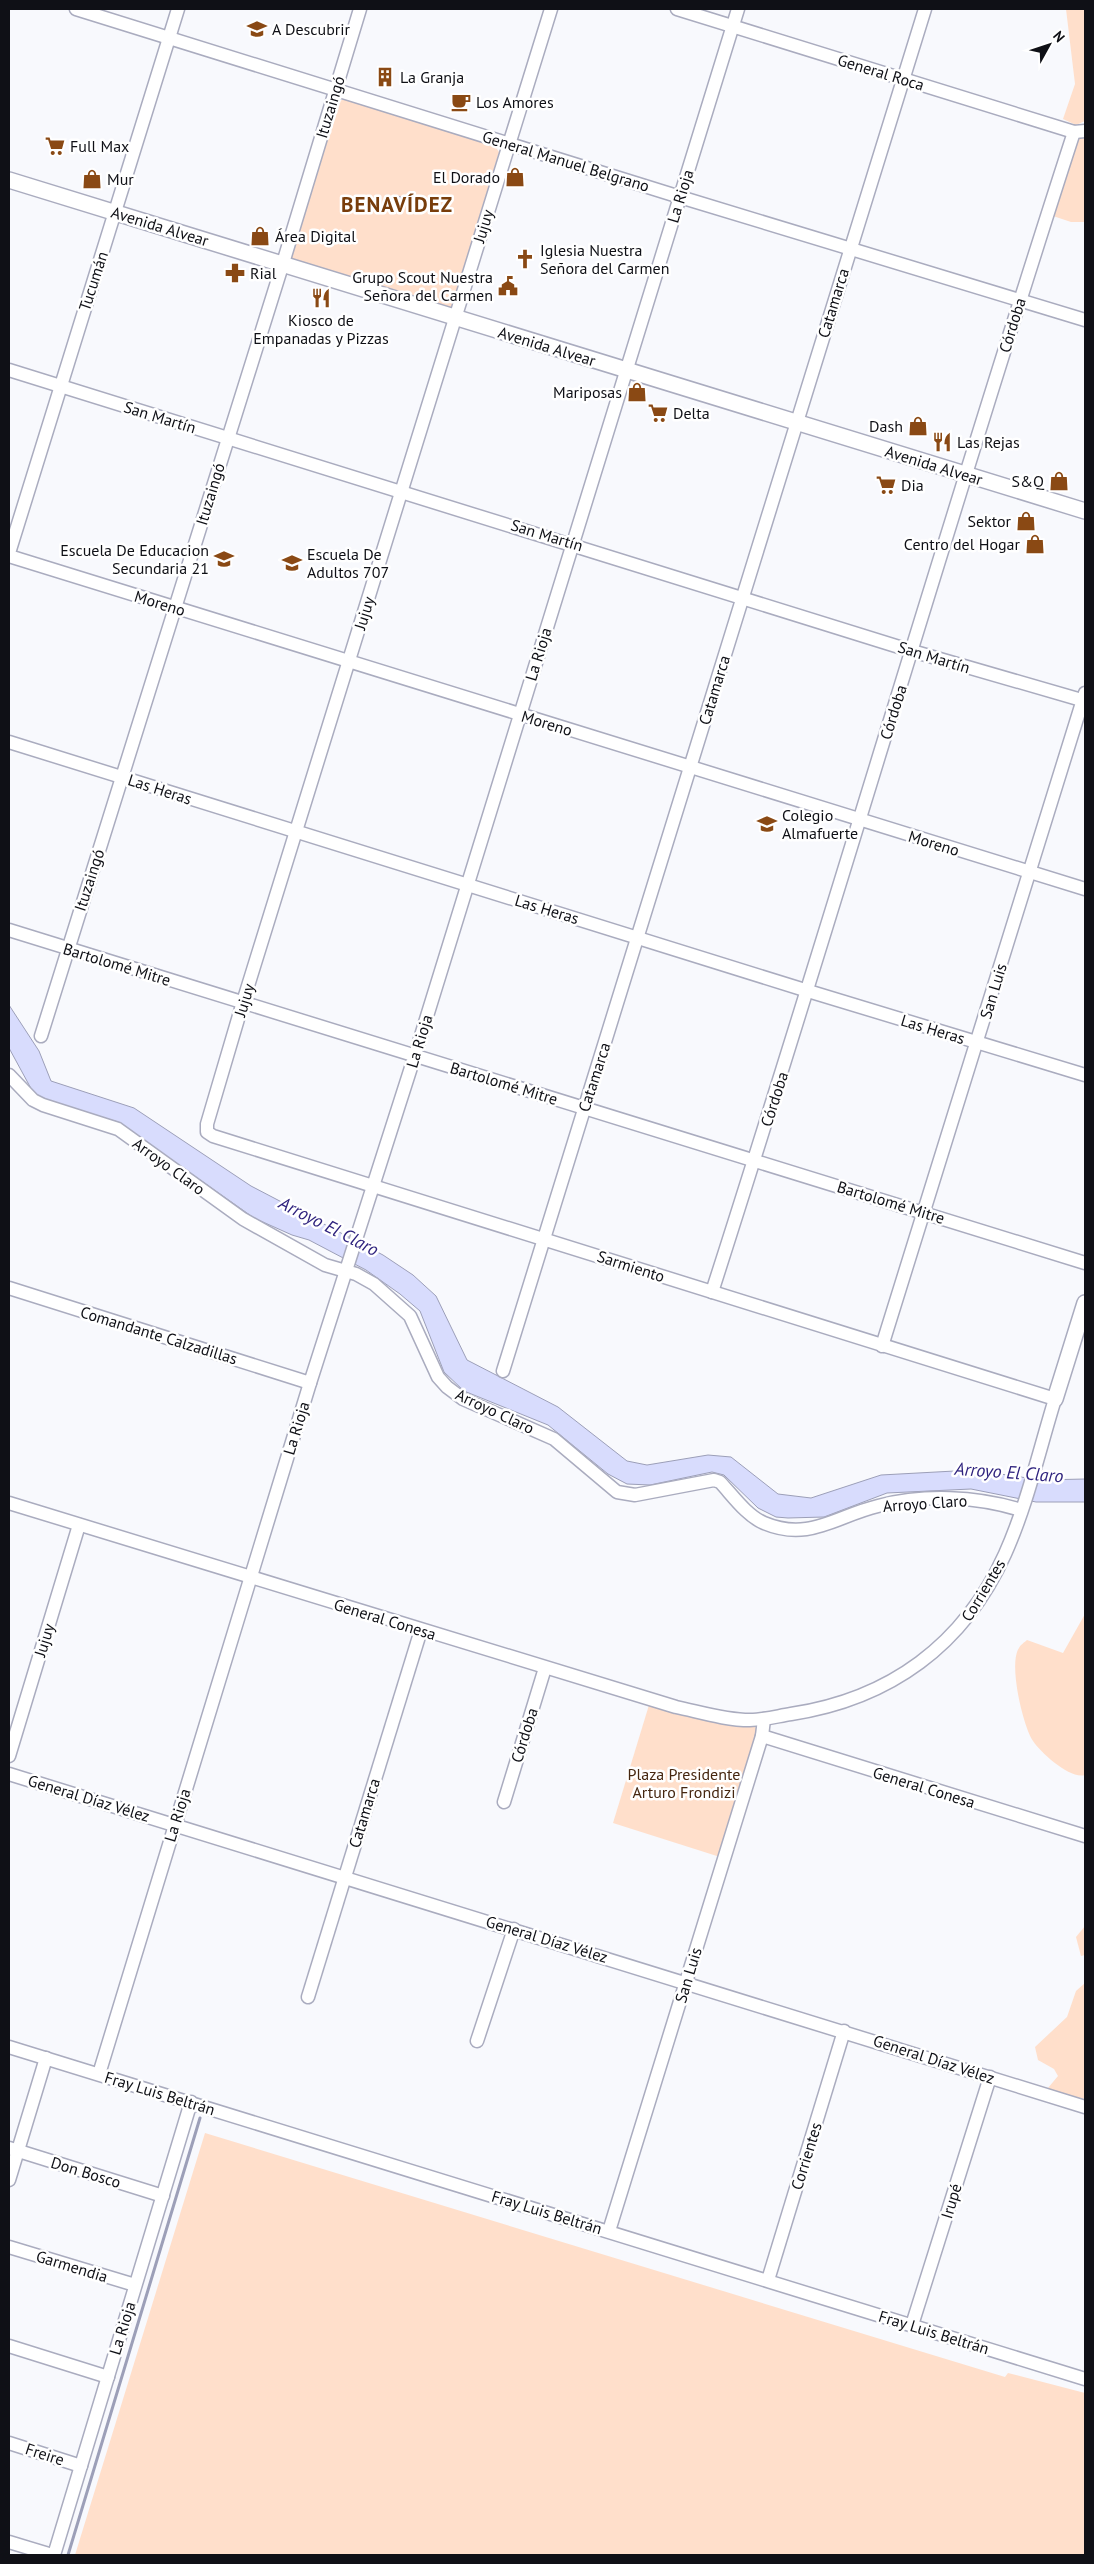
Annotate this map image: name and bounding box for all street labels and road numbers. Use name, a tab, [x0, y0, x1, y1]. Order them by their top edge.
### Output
street label: General Roca	[835, 49, 927, 95]
street label: Ituzaingó	[311, 73, 349, 141]
street label: General Manuel Belgrano	[480, 126, 652, 196]
street label: La Rioja	[662, 167, 698, 225]
street label: Avenida Alvear	[109, 202, 212, 250]
street label: Jujuy	[468, 206, 498, 246]
street label: Tucumán	[74, 249, 112, 313]
street label: Catamarca	[813, 266, 853, 340]
street label: Córdoba	[994, 295, 1030, 355]
street label: Avenida Alvear	[496, 322, 599, 370]
street label: San Martín	[121, 397, 199, 437]
street label: Avenida Alvear	[883, 441, 986, 489]
street label: Ituzaingó	[191, 460, 229, 528]
street label: San Martín	[508, 515, 586, 555]
street label: Moreno	[132, 586, 188, 620]
street label: Jujuy	[349, 593, 379, 633]
street label: La Rioja	[520, 625, 556, 683]
street label: San Martín	[895, 637, 973, 677]
street label: Catamarca	[694, 653, 734, 727]
street label: Córdoba	[875, 682, 911, 742]
street label: Moreno	[519, 706, 575, 740]
street label: Las Heras	[126, 769, 195, 809]
street label: Moreno	[906, 826, 962, 860]
street label: Ituzaingó	[70, 846, 108, 914]
street label: Las Heras	[513, 890, 582, 928]
street label: Bartolomé Mitre	[61, 938, 173, 990]
street label: San Luis	[975, 961, 1011, 1021]
street label: Jujuy	[229, 980, 259, 1020]
street label: Las Heras	[899, 1010, 968, 1048]
street label: La Rioja	[401, 1012, 437, 1070]
street label: Catamarca	[573, 1040, 615, 1114]
street label: Bartolomé Mitre	[448, 1057, 560, 1109]
street label: Córdoba	[756, 1069, 792, 1129]
street label: Arroyo Claro	[129, 1133, 209, 1199]
street label: Bartolomé Mitre	[835, 1176, 947, 1228]
street label: Sarmiento	[595, 1246, 667, 1286]
street label: Comandante Calzadillas	[78, 1302, 240, 1369]
street label: Arroyo Claro	[452, 1384, 538, 1438]
street label: La Rioja	[278, 1399, 314, 1457]
street label: Arroyo Claro	[882, 1490, 968, 1516]
street label: Corrientes	[957, 1555, 1010, 1625]
street label: General Conesa	[331, 1594, 439, 1644]
street label: Jujuy	[29, 1620, 59, 1660]
street label: Córdoba	[506, 1705, 542, 1765]
street label: General Conesa	[870, 1762, 978, 1812]
street label: General Díaz Vélez	[26, 1770, 152, 1826]
street label: Catamarca	[344, 1776, 384, 1850]
street label: La Rioja	[159, 1786, 195, 1844]
street label: General Díaz Vélez	[484, 1911, 610, 1967]
street label: San Luis	[670, 1945, 706, 2005]
street label: General Díaz Vélez	[871, 2030, 997, 2088]
street label: Fray Luis Beltrán	[102, 2067, 218, 2119]
street label: Corrientes	[786, 2120, 826, 2192]
street label: Don Bosco	[49, 2152, 123, 2192]
street label: Irupé	[936, 2181, 966, 2221]
street label: Fray Luis Beltrán	[489, 2186, 605, 2238]
street label: Garmendia	[34, 2246, 110, 2286]
street label: La Rioja	[104, 2299, 140, 2357]
street label: Fray Luis Beltrán	[876, 2306, 992, 2358]
street label: Freire	[23, 2438, 67, 2470]

